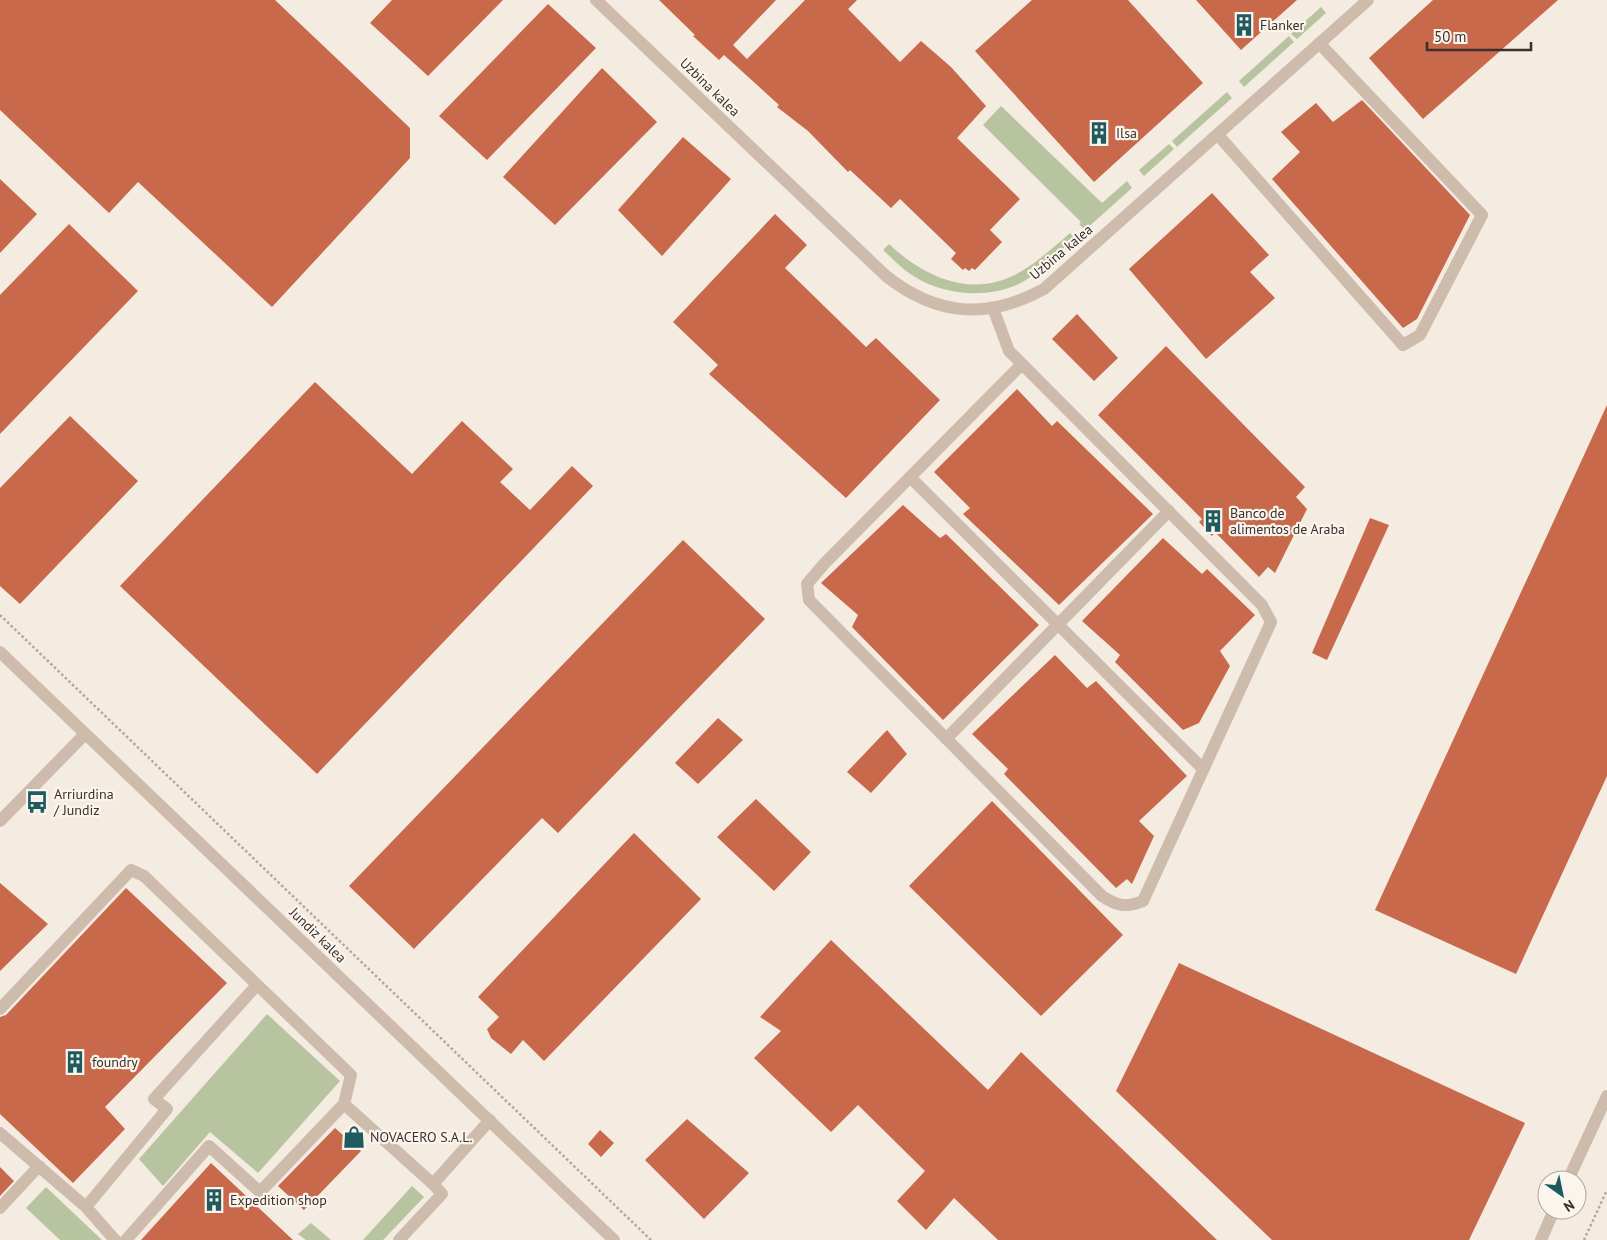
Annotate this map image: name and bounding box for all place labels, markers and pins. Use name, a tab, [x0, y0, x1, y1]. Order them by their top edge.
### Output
building icon: Flanker	[1231, 12, 1257, 38]
place label: Flanker	[1260, 16, 1305, 34]
building icon: Ilsa	[1086, 120, 1112, 146]
place label: Ilsa	[1116, 124, 1137, 142]
place label: Banco de alimentos de Araba	[1230, 504, 1345, 538]
building icon: Banco de alimentos de Araba	[1200, 508, 1226, 534]
place label: Arriurdina / Jundiz	[53, 785, 114, 819]
bus stop icon: Arriurdina / Jundiz	[24, 789, 50, 815]
building icon: foundry	[62, 1049, 88, 1075]
place label: foundry	[92, 1053, 138, 1071]
shop icon: NOVACERO S.A.L.	[341, 1124, 367, 1150]
place label: NOVACERO S.A.L.	[370, 1128, 473, 1146]
building icon: Expedition shop	[201, 1187, 227, 1213]
place label: Expedition shop	[230, 1191, 327, 1209]

